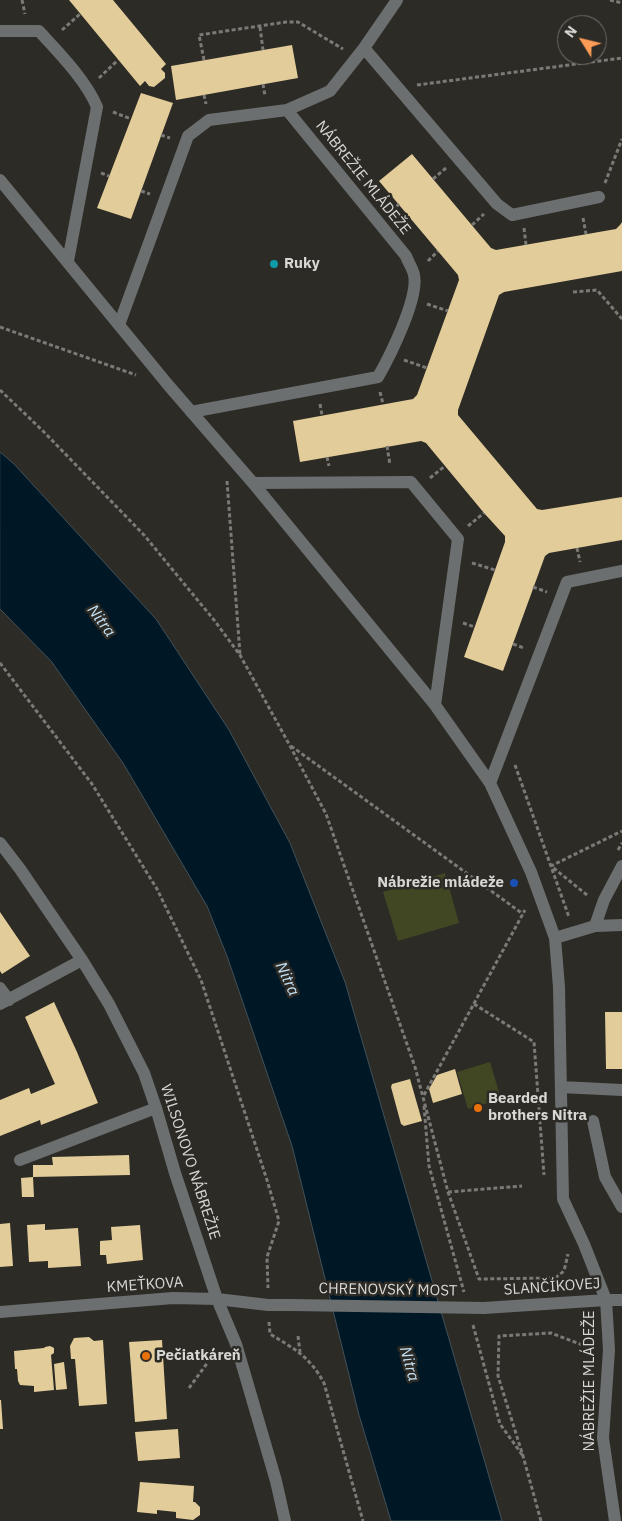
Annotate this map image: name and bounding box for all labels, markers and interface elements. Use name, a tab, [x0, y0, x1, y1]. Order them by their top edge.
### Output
north arrow	[557, 15, 607, 65]
text: N	[560, 22, 581, 41]
street label: NÁBREŽIE MLÁDEŽE	[312, 117, 414, 239]
place label: Ruky	[284, 255, 320, 273]
marker: Ruky	[268, 258, 280, 270]
water label: Nitra	[83, 601, 119, 641]
place label: Nábrežie mládeže	[377, 874, 504, 892]
marker: Nábrežie mládeže	[508, 877, 520, 889]
water label: Nitra	[271, 959, 303, 999]
street label: WILSONOVO NÁBREŽIE	[156, 1082, 224, 1242]
place label: Bearded brothers Nitra	[488, 1090, 587, 1125]
marker: Bearded brothers Nitra	[472, 1102, 484, 1114]
street label: KMEŤKOVA	[106, 1273, 184, 1297]
street label: SLANČÍKOVEJ	[503, 1275, 601, 1299]
street label: CHRENOVSKÝ MOST	[319, 1280, 457, 1300]
street label: NÁBREŽIE MLÁDEŽE	[581, 1310, 599, 1452]
water label: Nitra	[395, 1344, 423, 1384]
place label: Pečiatkáreň	[156, 1347, 241, 1365]
marker: Pečiatkáreň	[140, 1350, 152, 1362]

